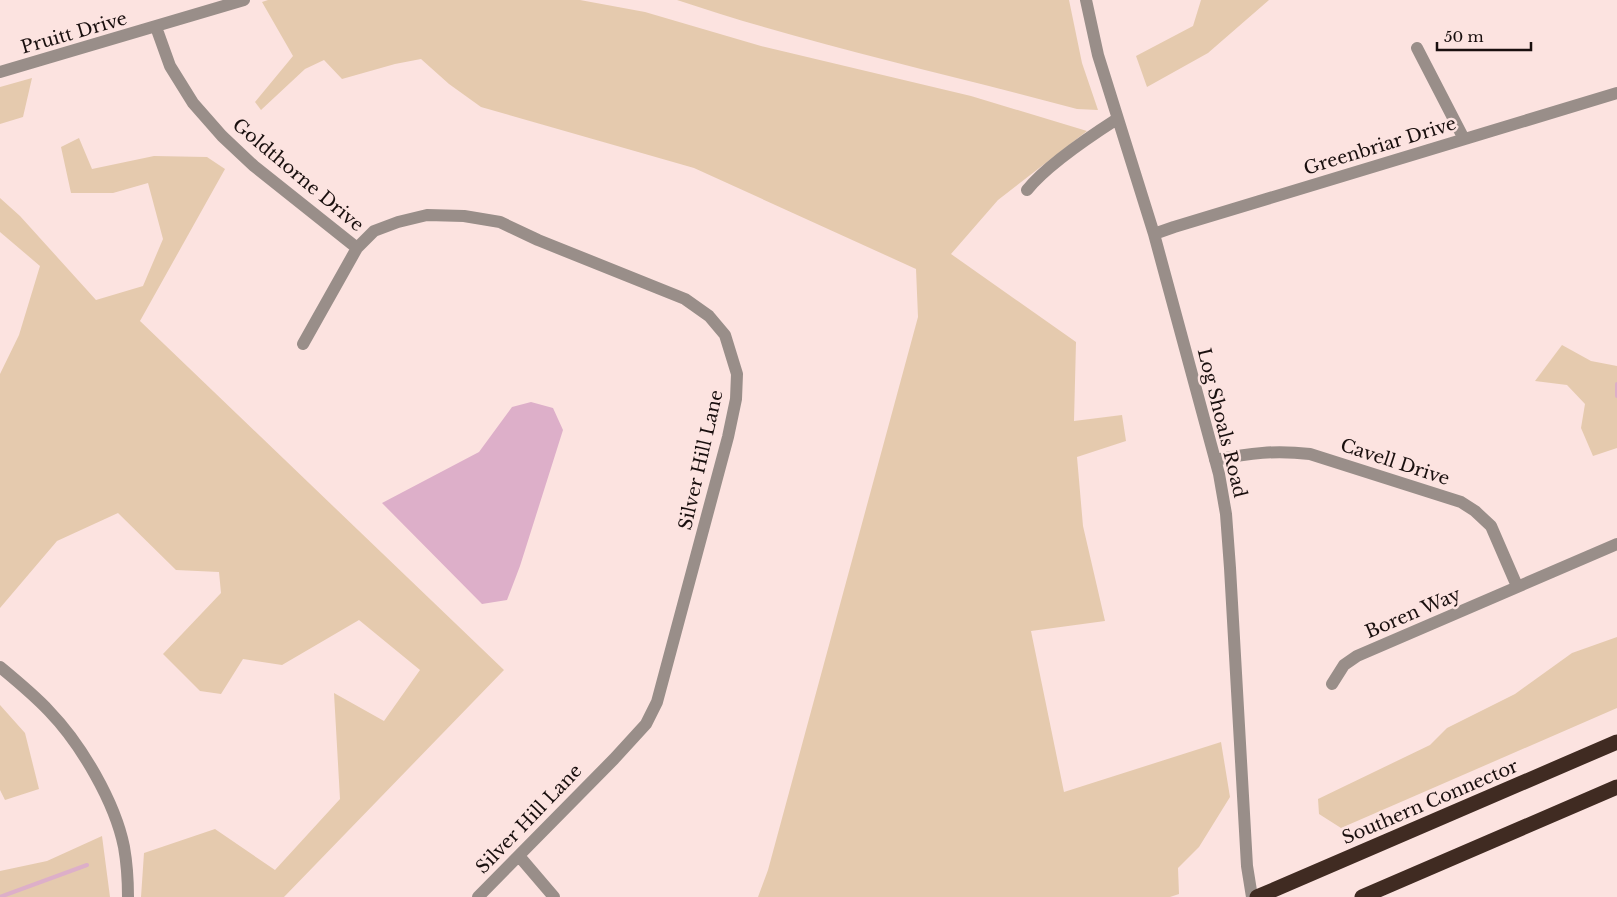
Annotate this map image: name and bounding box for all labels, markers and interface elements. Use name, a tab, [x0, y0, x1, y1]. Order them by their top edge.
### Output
street label: Pruitt Drive	[18, 7, 130, 59]
scale bar	[1437, 20, 1531, 52]
text: 50 m	[1444, 27, 1484, 46]
street label: Greenbriar Drive	[1301, 112, 1459, 180]
street label: Goldthorne Drive	[228, 114, 368, 236]
street label: Log Shoals Road	[1193, 346, 1251, 500]
street label: Silver Hill Lane	[674, 388, 728, 532]
street label: Cavell Drive	[1338, 434, 1452, 490]
street label: Boren Way	[1362, 583, 1465, 643]
street label: Southern Connector	[1339, 755, 1522, 849]
street label: Silver Hill Lane	[471, 760, 587, 878]

